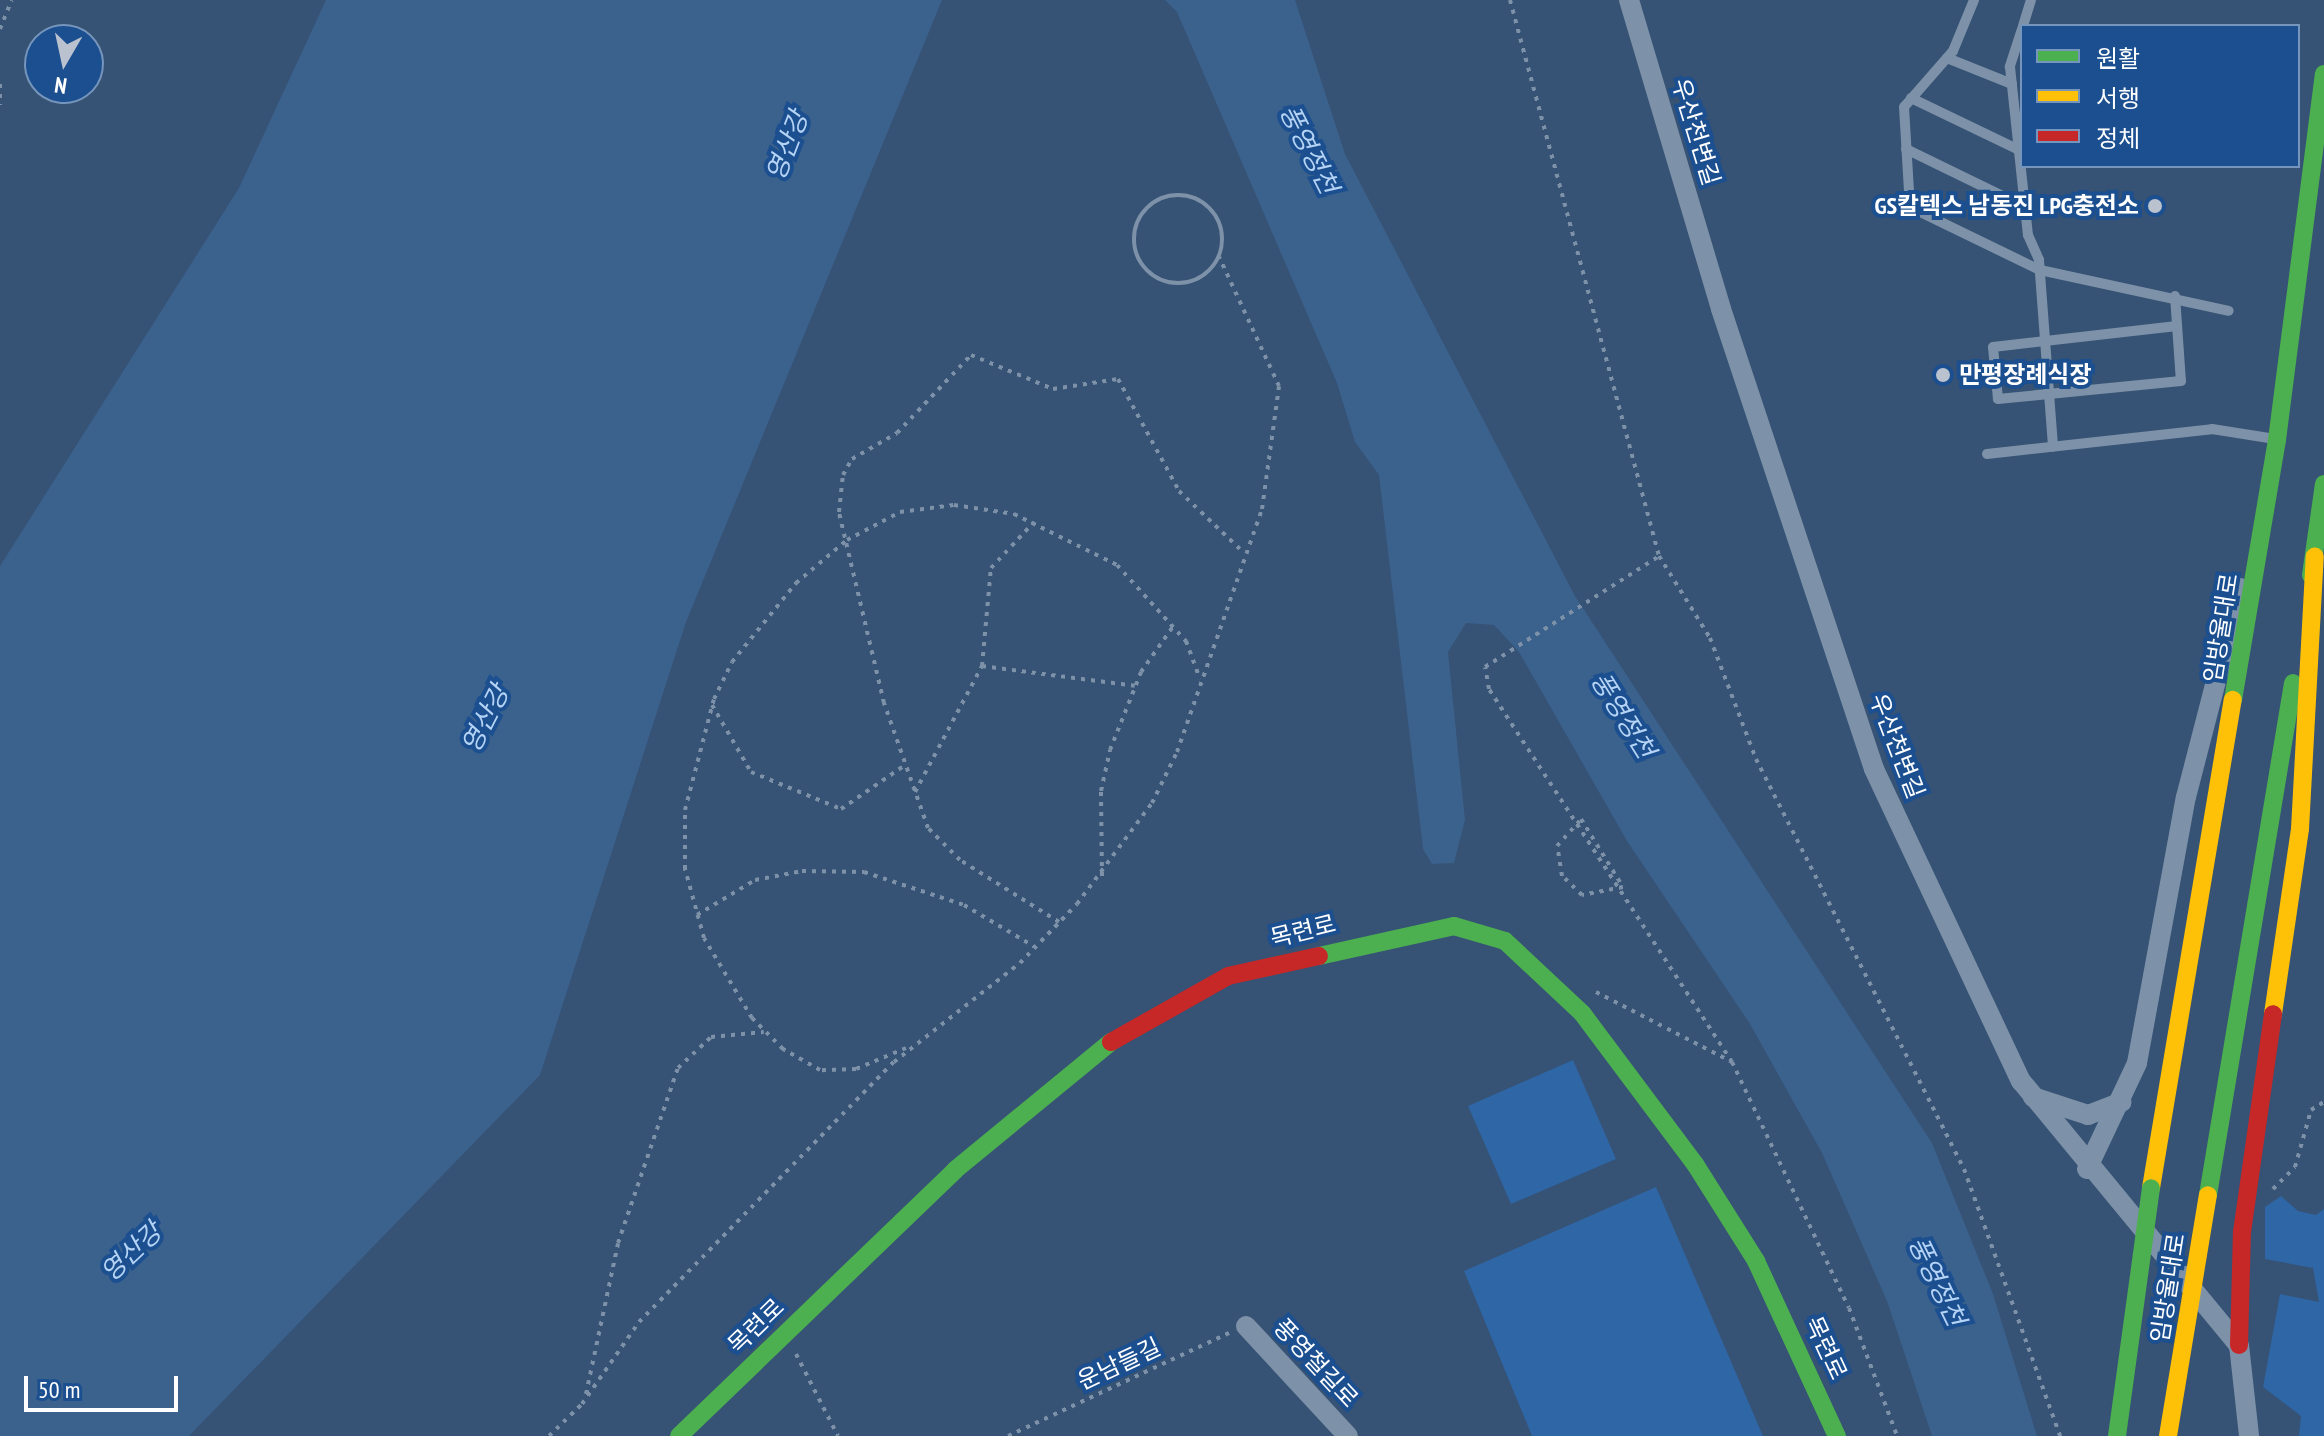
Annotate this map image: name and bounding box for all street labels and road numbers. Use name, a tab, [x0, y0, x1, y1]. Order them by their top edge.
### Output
street label: 우산천변길	[1666, 75, 1726, 189]
street label: 임방울대로	[2198, 571, 2244, 685]
street label: 우산천변길	[1864, 689, 1930, 803]
street label: 목련로	[1267, 909, 1339, 953]
street label: 임방울대로	[2145, 1231, 2191, 1345]
street label: 목련로	[722, 1293, 790, 1359]
street label: 목련로	[1799, 1312, 1853, 1384]
street label: 풍영철길로	[1268, 1313, 1364, 1413]
street label: 운남들길	[1073, 1332, 1165, 1396]

